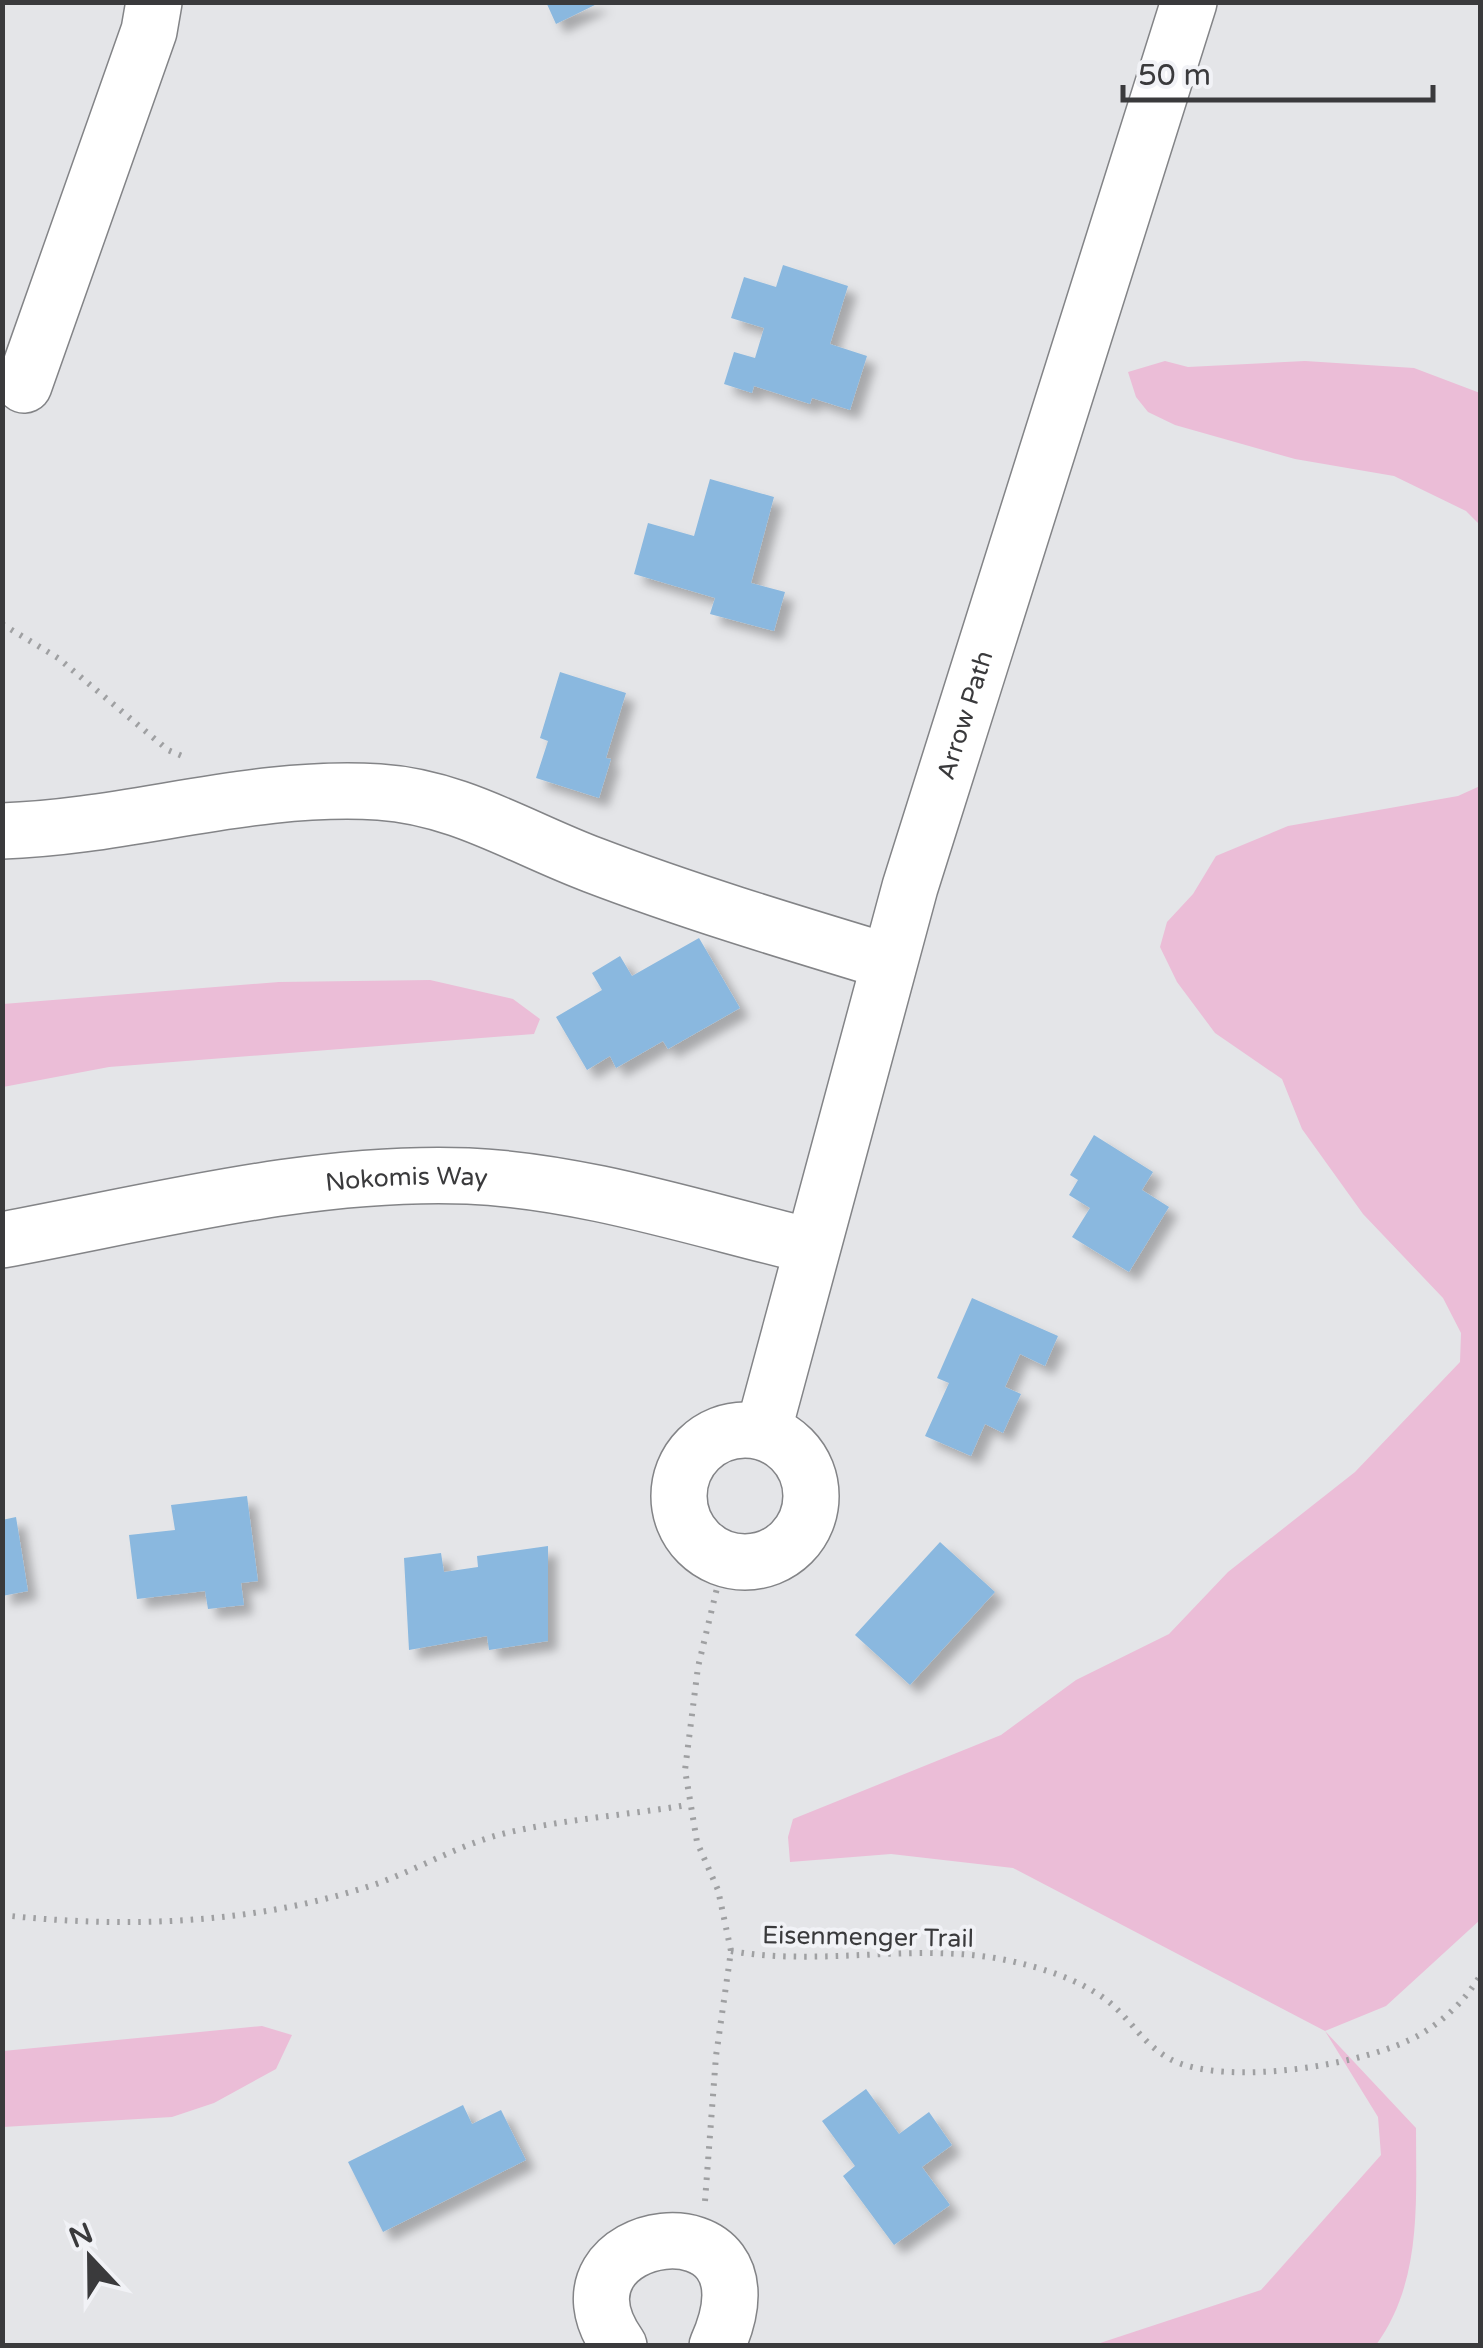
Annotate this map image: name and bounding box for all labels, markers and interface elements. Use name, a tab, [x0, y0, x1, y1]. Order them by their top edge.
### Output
scale bar	[1123, 40, 1433, 102]
text: 50 m	[1138, 57, 1211, 94]
street label: Arrow Path	[931, 647, 1000, 783]
street label: Nokomis Way	[324, 1161, 489, 1198]
street label: Eisenmenger Trail	[762, 1920, 974, 1954]
north arrow	[40, 2208, 140, 2308]
text: N	[64, 2216, 98, 2256]

